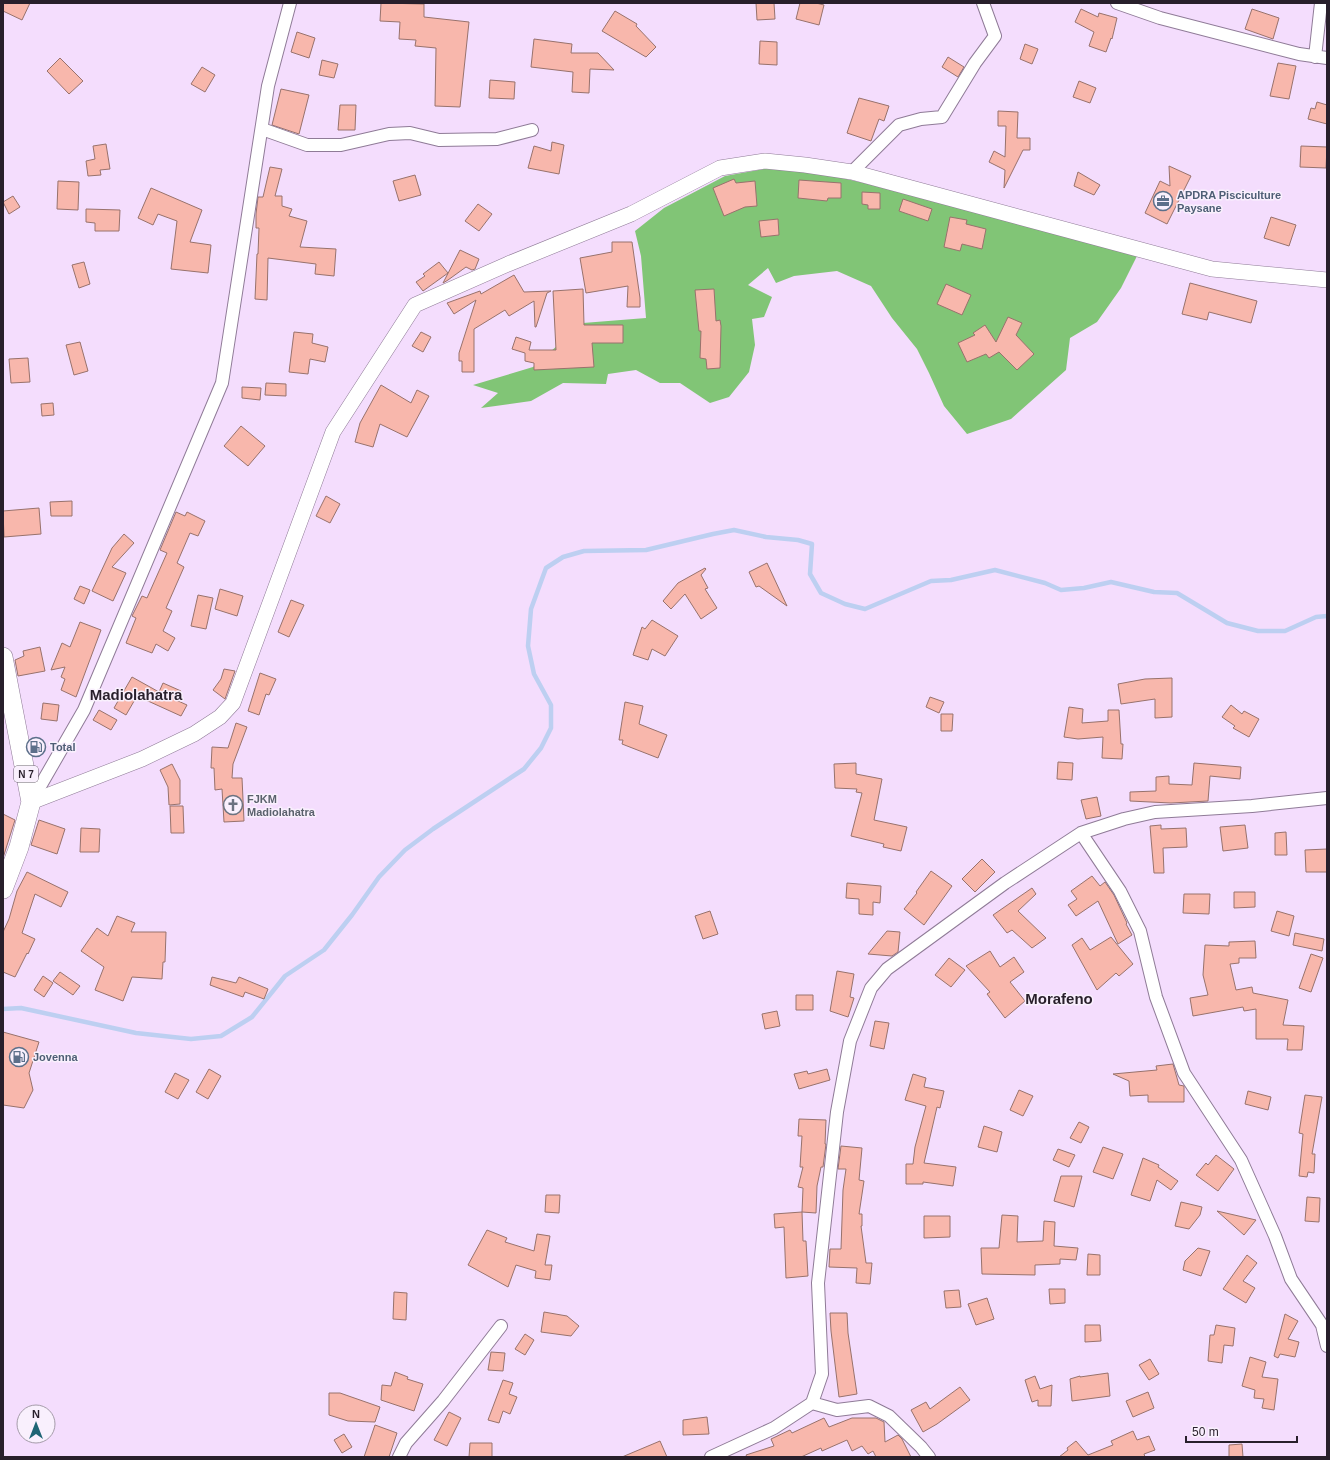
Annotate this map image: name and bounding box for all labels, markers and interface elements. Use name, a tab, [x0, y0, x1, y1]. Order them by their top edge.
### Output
place label: APDRA Pisciculture Paysane	[1177, 189, 1281, 214]
office icon: APDRA Pisciculture Paysane	[1152, 190, 1174, 212]
district label: Madiolahatra	[90, 686, 183, 703]
fuel station icon: Total	[25, 736, 47, 758]
place label: Total	[50, 741, 75, 753]
road number: N 7	[14, 766, 38, 782]
place label: FJKM Madiolahatra	[247, 793, 316, 818]
church icon: FJKM Madiolahatra	[222, 794, 244, 816]
district label: Morafeno	[1025, 990, 1093, 1007]
fuel station icon: Jovenna	[8, 1046, 30, 1068]
place label: Jovenna	[33, 1051, 79, 1063]
north arrow	[16, 1404, 56, 1444]
text: N	[32, 1408, 40, 1420]
scale bar	[1186, 1418, 1297, 1444]
text: 50 m	[1192, 1425, 1219, 1439]

